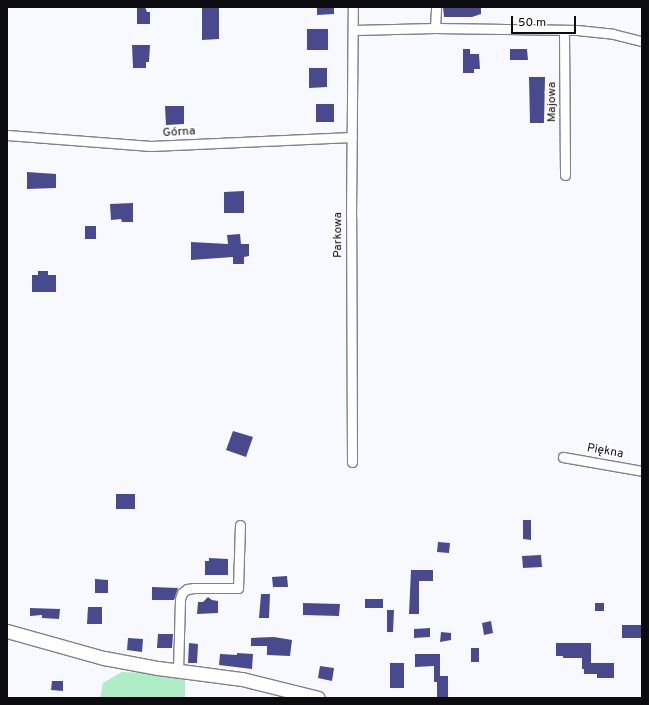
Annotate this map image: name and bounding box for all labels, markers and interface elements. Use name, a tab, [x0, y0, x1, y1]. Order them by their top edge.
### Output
scale bar	[513, 8, 578, 34]
text: 50 m	[518, 15, 546, 31]
street label: Majowa	[546, 82, 560, 122]
street label: Górna	[162, 125, 196, 141]
street label: Parkowa	[332, 212, 346, 258]
street label: Piękna	[586, 442, 624, 462]

